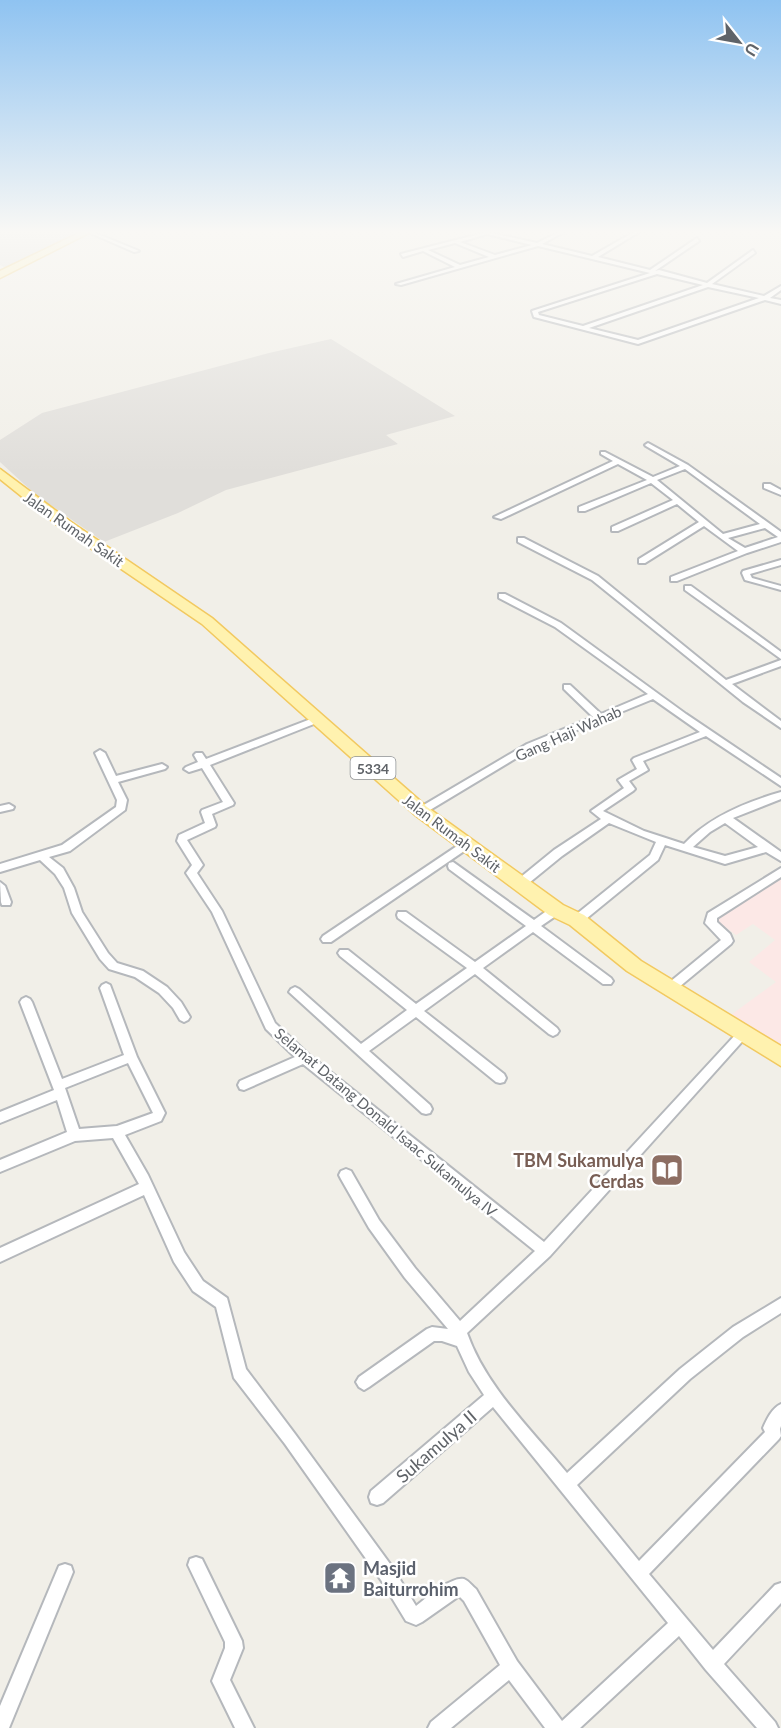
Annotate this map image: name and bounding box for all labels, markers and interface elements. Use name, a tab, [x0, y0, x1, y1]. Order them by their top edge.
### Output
north arrow	[709, 12, 769, 72]
text: U	[741, 40, 763, 60]
street label: Jalan Rumah Sakit	[20, 488, 128, 571]
street label: Gang Haji Wahab	[512, 702, 624, 764]
road number: 5334	[350, 757, 395, 779]
street label: Jalan Rumah Sakit	[399, 790, 505, 876]
street label: Selamat Datang Donald Isaac Sukamulya IV	[271, 1024, 501, 1221]
place label: TBM Sukamulya Cerdas	[513, 1149, 644, 1192]
library icon: TBM Sukamulya Cerdas	[649, 1152, 685, 1188]
street label: Sukamulya II	[391, 1405, 481, 1487]
place label: Masjid Baiturrohim	[363, 1557, 459, 1600]
temple icon: Masjid Baiturrohim	[322, 1560, 358, 1596]

